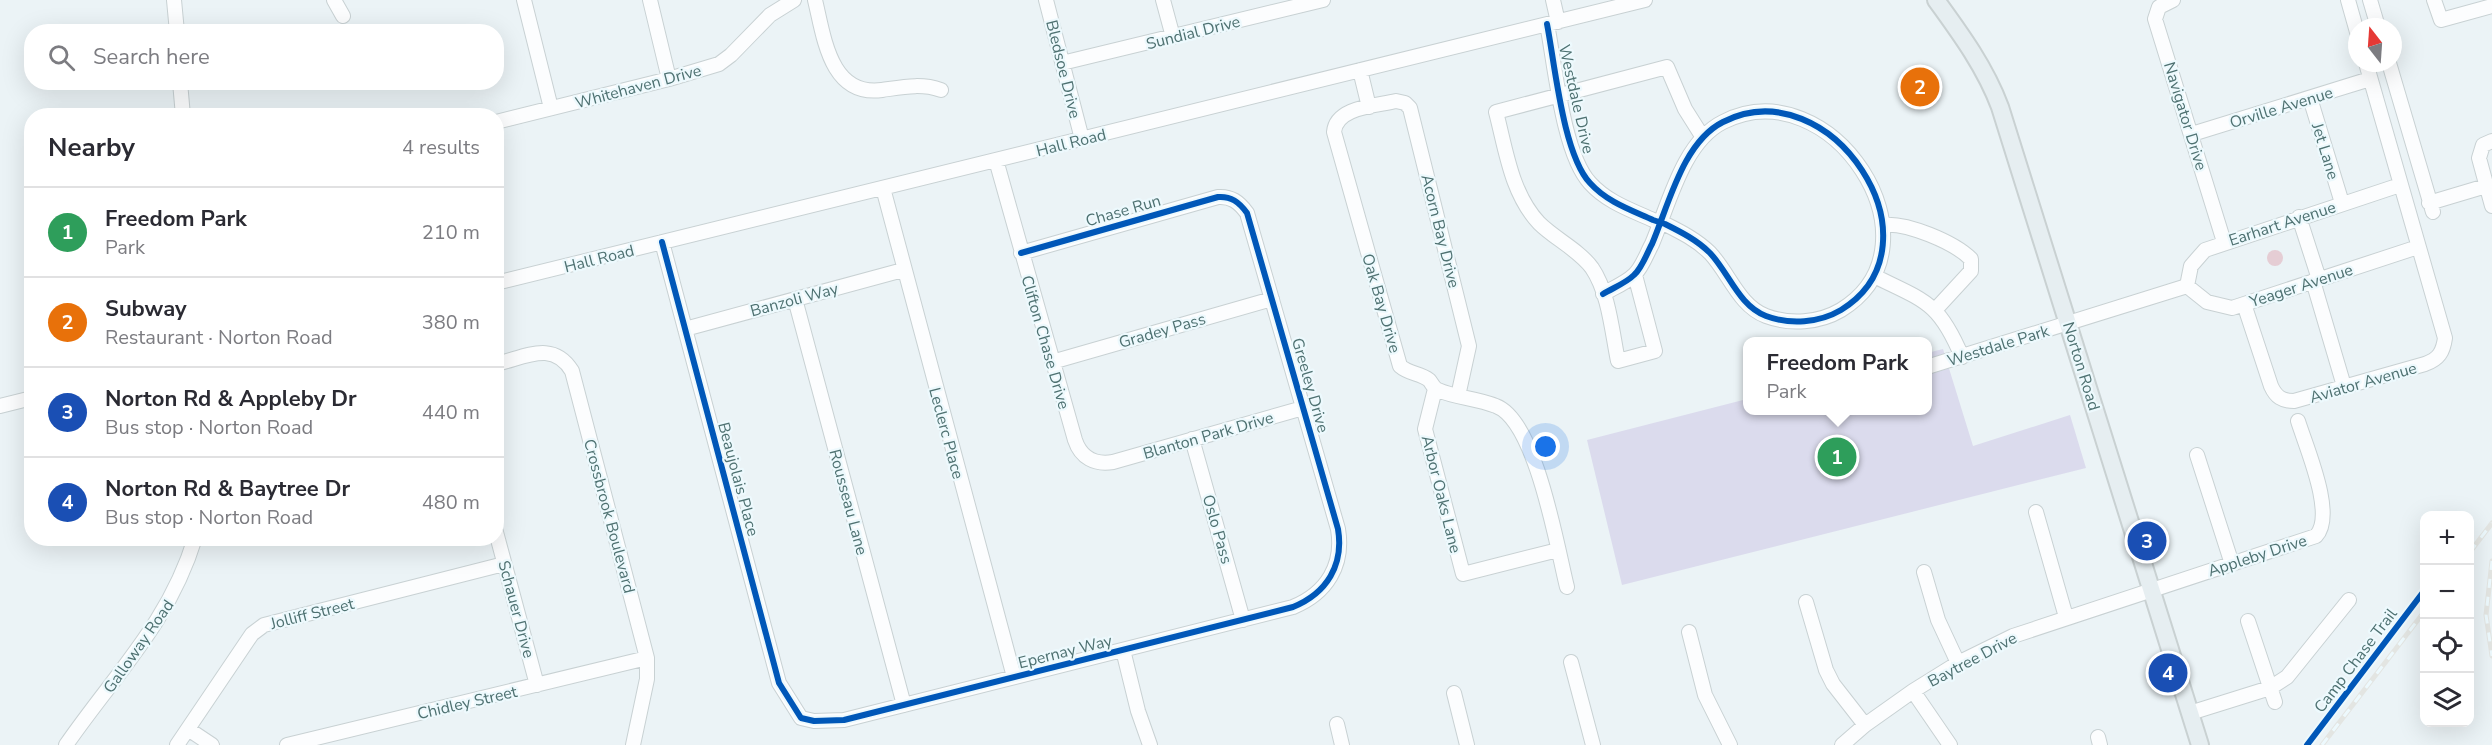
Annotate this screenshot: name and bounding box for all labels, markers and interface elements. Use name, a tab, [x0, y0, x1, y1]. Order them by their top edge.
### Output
street label: Sundial Drive	[1144, 11, 1243, 55]
street label: Bledsoe Drive	[1040, 18, 1086, 121]
north arrow	[2348, 18, 2402, 72]
search box	[24, 24, 504, 90]
icon: search	[45, 41, 78, 74]
text: Search here	[93, 42, 210, 72]
street label: Westdale Drive	[1553, 42, 1599, 156]
street label: Navigator Drive	[2158, 59, 2212, 173]
street label: Whitehaven Drive	[573, 60, 704, 114]
pin: 2	[1900, 64, 1940, 110]
street label: Orville Avenue	[2227, 82, 2336, 134]
street label: Jet Lane	[2306, 119, 2344, 182]
street label: Hall Road	[1034, 124, 1109, 162]
text: Nearby	[48, 130, 135, 165]
text: 4 results	[402, 134, 480, 161]
street label: Acorn Bay Drive	[1415, 172, 1465, 290]
street label: Chase Run	[1083, 190, 1164, 232]
street label: Earhart Avenue	[2226, 196, 2339, 252]
text: Freedom Park	[105, 204, 247, 234]
text: 1	[62, 219, 74, 246]
text: 210 m	[422, 219, 480, 246]
text: Park	[105, 234, 145, 261]
street label: Hall Road	[562, 240, 637, 278]
street label: Oak Bay Drive	[1356, 251, 1406, 356]
street label: Yeager Avenue	[2246, 259, 2356, 313]
street label: Clifton Chase Drive	[1015, 273, 1075, 412]
street label: Banzoli Way	[748, 277, 842, 322]
text: Subway	[105, 294, 187, 324]
street label: Gradey Pass	[1116, 308, 1208, 354]
text: 2	[62, 309, 74, 336]
text: 380 m	[422, 309, 480, 336]
street label: Norton Road	[2057, 319, 2105, 413]
street label: Westdale Park	[1945, 320, 2053, 372]
text: Restaurant · Norton Road	[105, 324, 333, 351]
street label: Greeley Drive	[1286, 335, 1334, 435]
popup	[1743, 337, 1932, 415]
text: Freedom Park	[1767, 348, 1908, 378]
street label: Aviator Avenue	[2307, 357, 2419, 409]
text: Park	[1767, 378, 1807, 405]
text: Norton Rd & Appleby Dr	[105, 384, 357, 414]
street label: Leclerc Place	[923, 385, 969, 481]
text: 3	[62, 399, 74, 426]
text: 440 m	[422, 399, 480, 426]
street label: Blanton Park Drive	[1140, 407, 1276, 465]
text: Bus stop · Norton Road	[105, 414, 313, 441]
street label: Beaujolais Place	[712, 420, 764, 539]
your location	[1531, 432, 1560, 461]
street label: Arbor Oaks Lane	[1416, 433, 1466, 555]
pin: 1	[1818, 434, 1856, 480]
street label: Crossbrook Boulevard	[578, 437, 640, 596]
street label: Rousseau Lane	[823, 447, 873, 558]
text: Norton Rd & Baytree Dr	[105, 474, 350, 504]
text: 4	[62, 489, 74, 516]
text: 480 m	[422, 489, 480, 516]
street label: Oslo Pass	[1197, 492, 1237, 567]
text: Bus stop · Norton Road	[105, 504, 313, 531]
map controls	[2420, 511, 2474, 727]
button: +	[2420, 511, 2474, 565]
pin: 3	[2128, 518, 2166, 564]
street label: Appleby Drive	[2205, 530, 2310, 582]
street label: Schauer Drive	[492, 558, 540, 660]
button: −	[2420, 565, 2474, 619]
street label: Jolliff Street	[267, 593, 357, 635]
street label: Galloway Road	[98, 595, 179, 698]
street label: Camp Chase Trail	[2309, 604, 2403, 717]
button: locate	[2420, 619, 2474, 673]
street label: Baytree Drive	[1924, 627, 2021, 693]
street label: Epernay Way	[1016, 629, 1115, 674]
pin: 4	[2148, 650, 2188, 696]
button: layers	[2420, 673, 2474, 727]
street label: Chidley Street	[415, 681, 520, 725]

